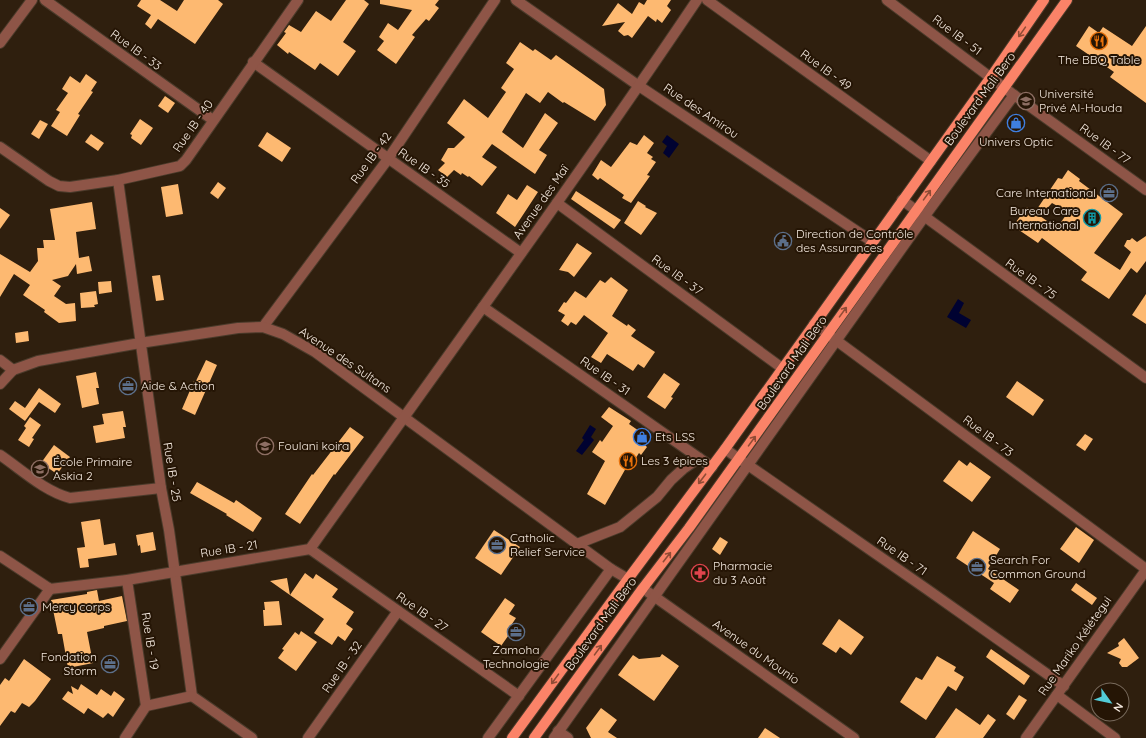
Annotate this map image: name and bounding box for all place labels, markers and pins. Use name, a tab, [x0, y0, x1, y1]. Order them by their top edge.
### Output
restaurant icon: The BBQ Table	[1089, 31, 1109, 51]
place label: The BBQ Table	[1058, 52, 1140, 67]
place label: Université Privé Al-Houda	[1039, 86, 1122, 115]
school or university icon: Université Privé Al-Houda	[1016, 91, 1036, 111]
shop icon: Univers Optic	[1006, 113, 1026, 133]
place label: Univers Optic	[979, 134, 1053, 149]
office icon: Care International	[1099, 183, 1119, 203]
place label: Care International	[996, 185, 1096, 200]
place label: Bureau Care International	[1009, 203, 1079, 232]
building icon: Bureau Care International	[1082, 208, 1102, 228]
place label: Direction de Contrôle des Assurances	[796, 226, 914, 255]
public building icon: Direction de Contrôle des Assurances	[773, 231, 793, 251]
office icon: Aide & Action	[118, 376, 138, 396]
place label: Aide & Action	[141, 378, 215, 393]
shop icon: Ets LSS	[632, 427, 652, 447]
place label: Ets LSS	[655, 429, 695, 444]
school or university icon: Foulani koira	[255, 436, 275, 456]
place label: Foulani koira	[278, 438, 349, 453]
restaurant icon: Les 3 épices	[618, 451, 638, 471]
place label: Les 3 épices	[641, 453, 708, 468]
place label: École Primaire Askia 2	[53, 454, 132, 483]
school or university icon: École Primaire Askia 2	[30, 459, 50, 479]
place label: Catholic Relief Service	[510, 530, 585, 559]
office icon: Catholic Relief Service	[487, 535, 507, 555]
place label: Search For Common Ground	[990, 552, 1085, 581]
office icon: Search For Common Ground	[967, 557, 987, 577]
place label: Pharmacie du 3 Août	[713, 558, 773, 587]
pharmacy icon: Pharmacie du 3 Août	[690, 563, 710, 583]
office icon: Mercy corps	[19, 597, 39, 617]
place label: Mercy corps	[42, 599, 111, 614]
office icon: Zamoha Technologie	[506, 622, 526, 642]
place label: Zamoha Technologie	[483, 642, 549, 671]
place label: Fondation Storm	[41, 649, 97, 678]
office icon: Fondation Storm	[100, 654, 120, 674]

